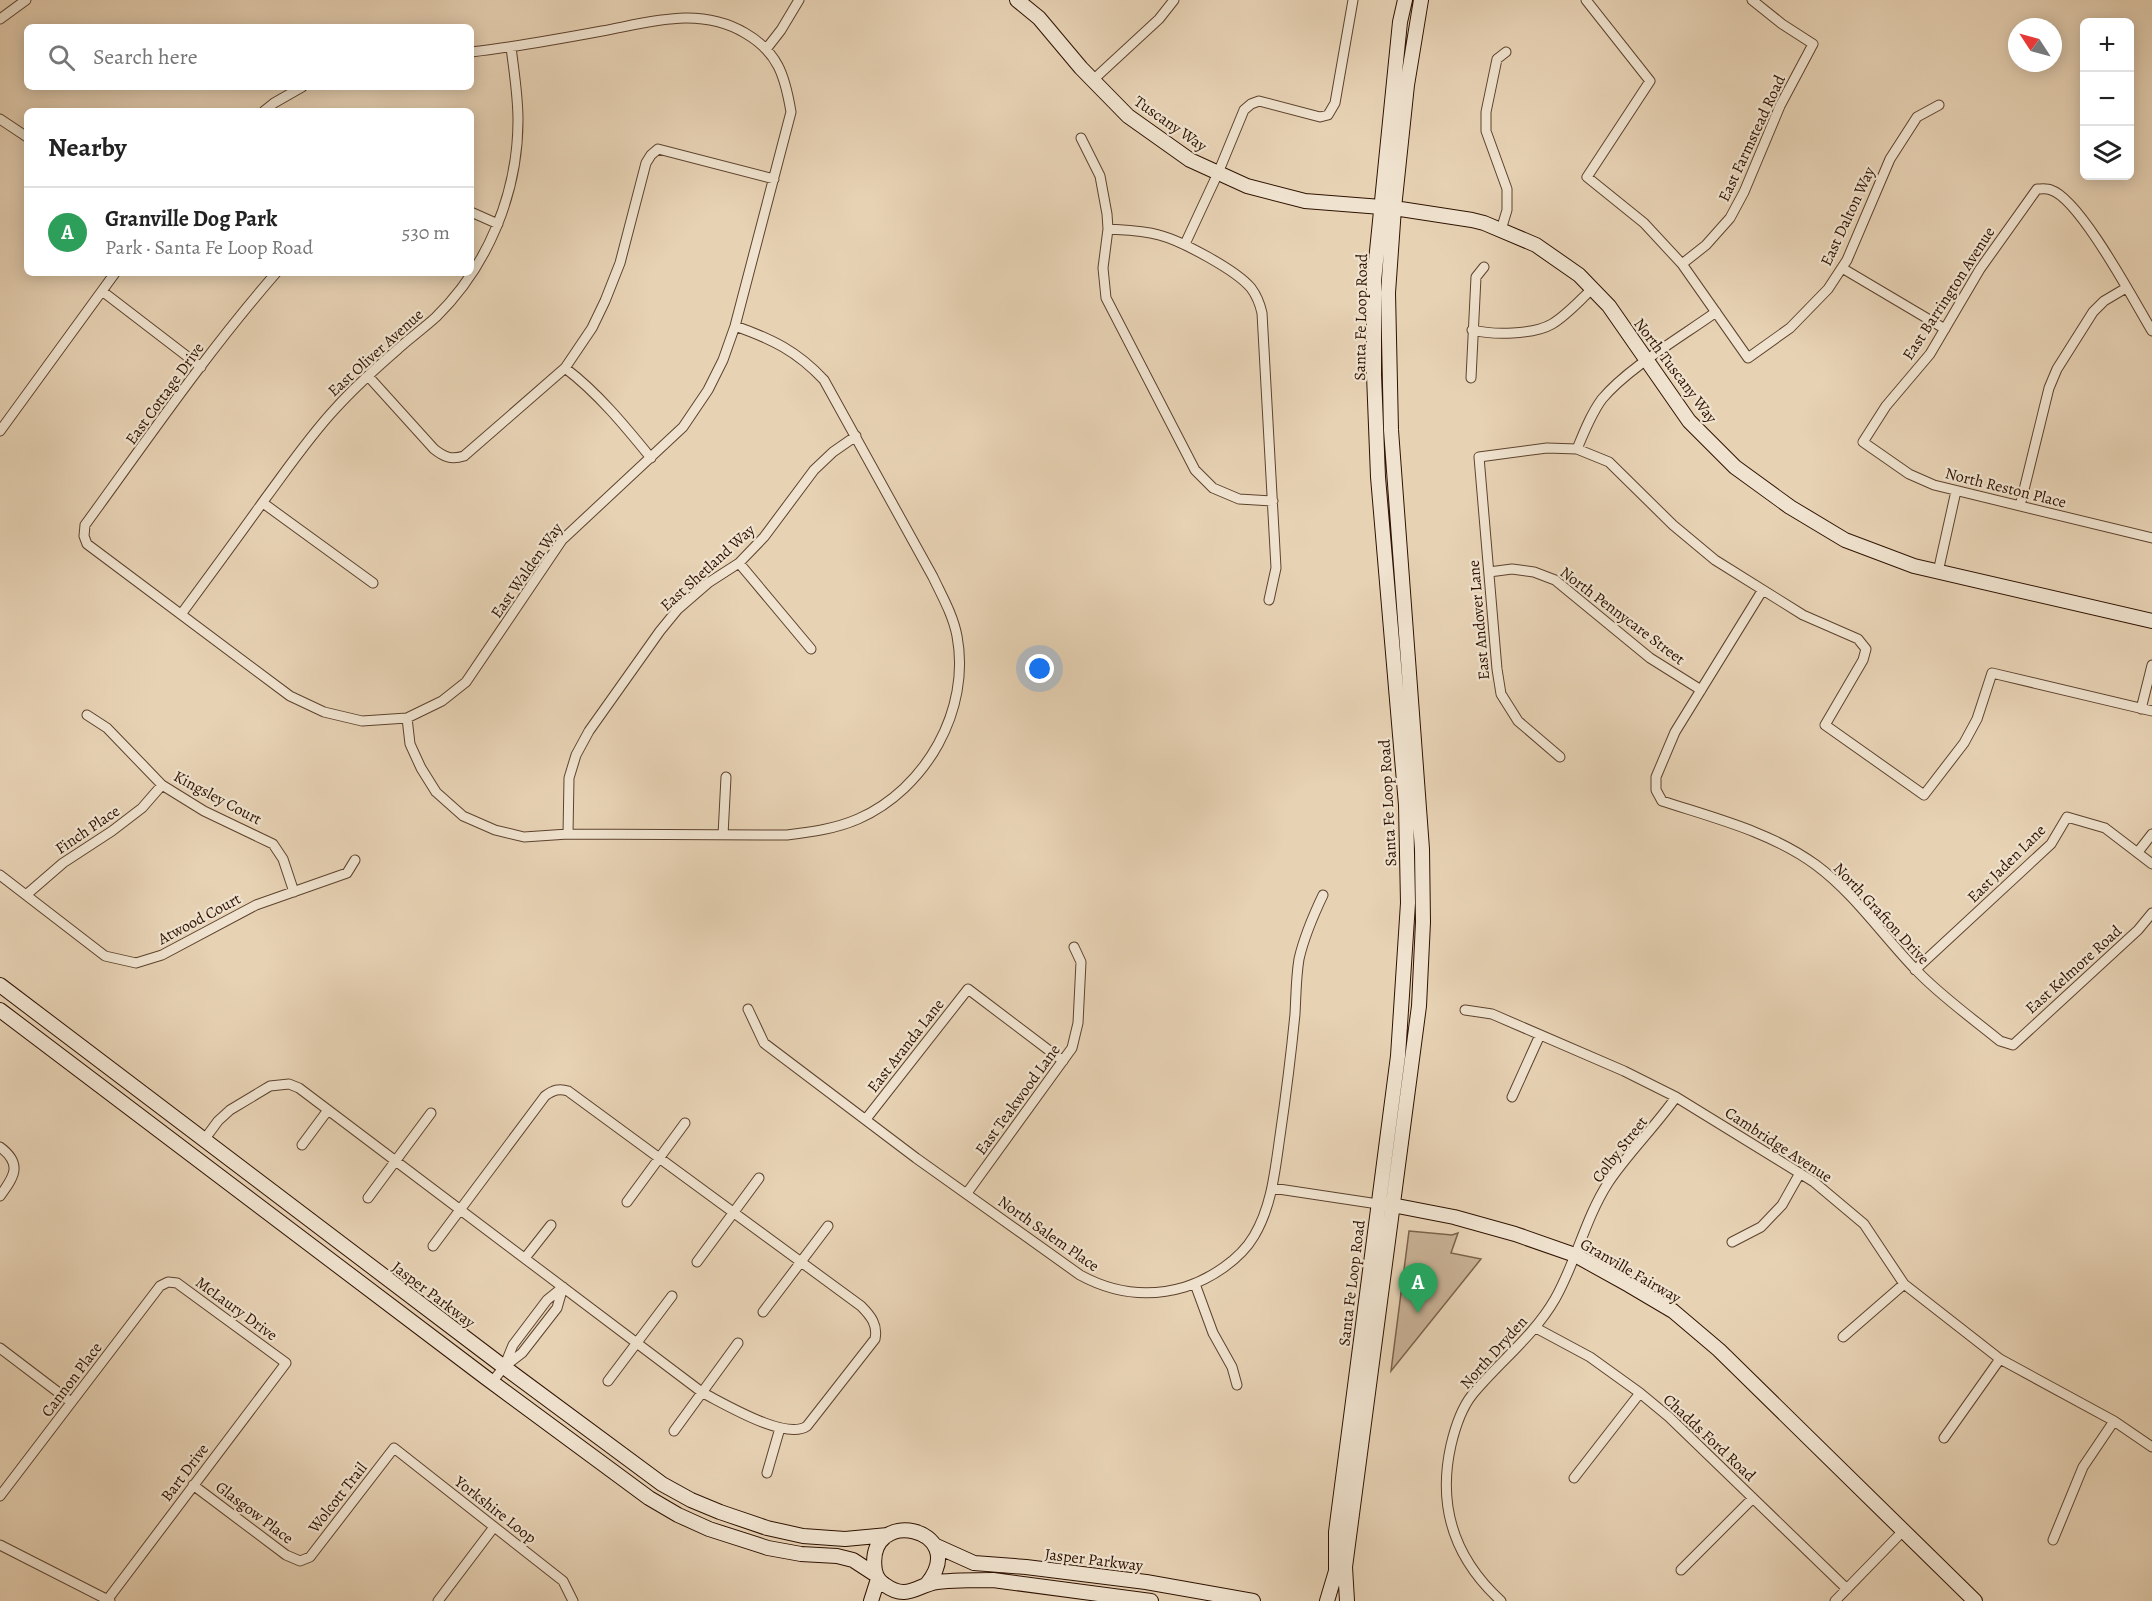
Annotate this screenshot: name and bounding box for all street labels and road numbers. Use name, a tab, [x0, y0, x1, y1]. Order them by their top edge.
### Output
street label: East Farmstead Road	[1713, 71, 1791, 205]
street label: Tuscany Way	[1130, 91, 1212, 157]
street label: East Dalton Way	[1815, 162, 1881, 270]
street label: East Barrington Avenue	[1897, 223, 2000, 364]
street label: Santa Fe Loop Road	[1349, 253, 1373, 381]
street label: East Oliver Avenue	[323, 304, 428, 402]
street label: North Tuscany Way	[1628, 314, 1723, 428]
street label: East Cottage Drive	[120, 338, 209, 449]
street label: North Reston Place	[1943, 462, 2069, 514]
street label: East Walden Way	[486, 518, 568, 623]
street label: East Shetland Way	[655, 519, 760, 616]
street label: East Andover Lane	[1463, 559, 1495, 681]
street label: North Pennycare Street	[1555, 561, 1689, 670]
street label: Santa Fe Loop Road	[1374, 739, 1402, 867]
street label: Kingsley Court	[170, 765, 265, 830]
street label: Finch Place	[51, 800, 124, 860]
street label: East Jaden Lane	[1963, 820, 2051, 908]
street label: North Grafton Drive	[1828, 858, 1934, 970]
street label: Atwood Court	[153, 888, 245, 950]
street label: East Kelmore Road	[2021, 920, 2127, 1019]
street label: East Aranda Lane	[862, 994, 949, 1097]
street label: East Teakwood Lane	[970, 1040, 1066, 1159]
street label: Cambridge Avenue	[1720, 1102, 1837, 1188]
street label: Colby Street	[1587, 1112, 1653, 1188]
street label: North Salem Place	[993, 1191, 1104, 1277]
street label: Santa Fe Loop Road	[1333, 1218, 1371, 1348]
street label: Granville Fairway	[1576, 1233, 1686, 1309]
street label: Jasper Parkway	[387, 1256, 480, 1334]
street label: McLaury Drive	[191, 1272, 282, 1346]
street label: North Dryden	[1455, 1311, 1533, 1394]
street label: Cannon Place	[36, 1338, 107, 1422]
street label: Chadds Ford Road	[1658, 1389, 1761, 1487]
street label: Bart Drive	[156, 1439, 214, 1506]
street label: Wolcott Trail	[303, 1458, 372, 1538]
street label: Yorkshire Loop	[449, 1470, 541, 1549]
street label: Glasgow Place	[211, 1476, 298, 1549]
street label: Jasper Parkway	[1043, 1543, 1145, 1577]

